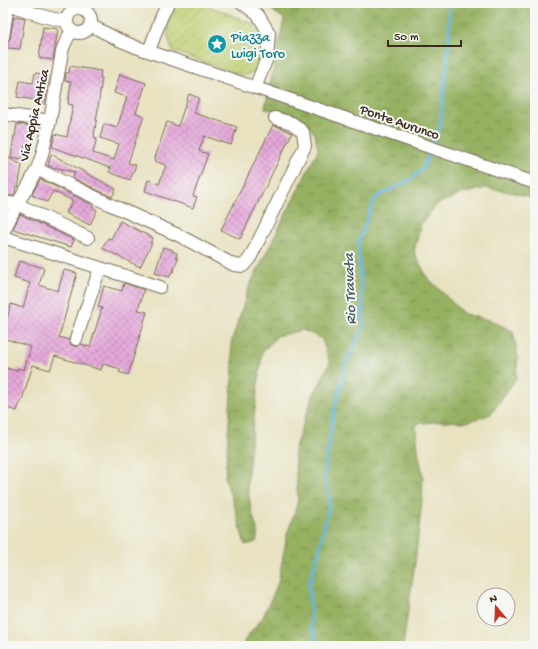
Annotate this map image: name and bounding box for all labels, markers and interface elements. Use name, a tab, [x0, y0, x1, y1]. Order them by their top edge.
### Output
scale bar	[388, 22, 461, 48]
place label: Piazza Luigi Toro	[230, 30, 285, 63]
text: 50 m	[394, 31, 419, 45]
place icon: Piazza Luigi Toro	[206, 33, 228, 55]
street label: Via Appia Antica	[16, 67, 55, 164]
street label: Ponte Aurunco	[356, 102, 441, 145]
water label: Rio Travata	[341, 251, 361, 325]
north arrow	[476, 587, 516, 627]
text: N	[488, 593, 499, 606]

